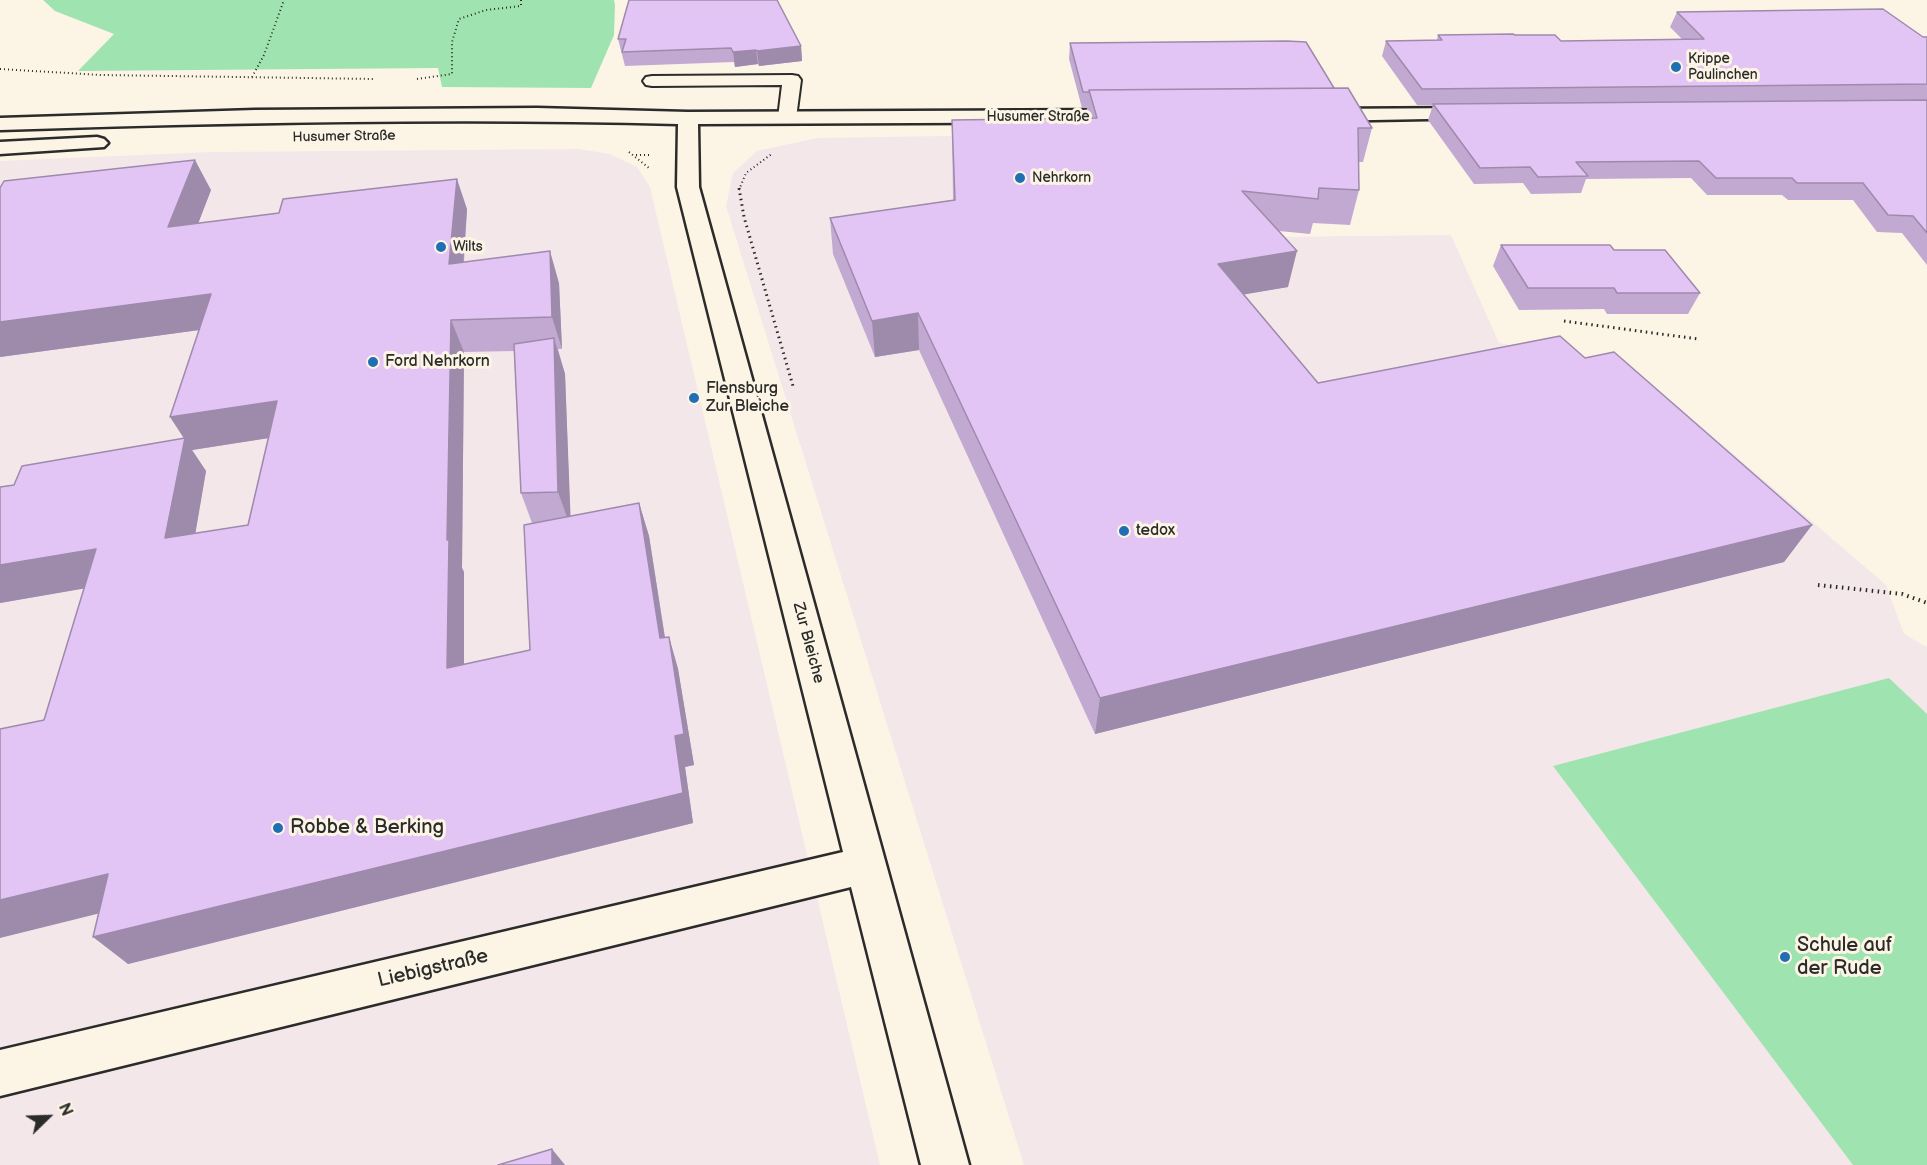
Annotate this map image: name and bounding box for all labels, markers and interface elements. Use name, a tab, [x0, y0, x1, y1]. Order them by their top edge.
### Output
place label: Krippe Paulinchen	[1688, 51, 1758, 84]
marker: Krippe Paulinchen	[1669, 60, 1683, 74]
street label: Husumer Straße	[986, 109, 1090, 125]
street label: Husumer Straße	[292, 128, 396, 146]
place label: Nehrkorn	[1032, 170, 1091, 186]
marker: Nehrkorn	[1013, 171, 1027, 185]
place label: Wilts	[453, 239, 483, 255]
marker: Wilts	[434, 240, 448, 254]
place label: Ford Nehrkorn	[385, 352, 490, 372]
marker: Ford Nehrkorn	[366, 355, 380, 369]
place label: Flensburg Zur Bleiche	[706, 379, 789, 417]
marker: Flensburg Zur Bleiche	[687, 391, 701, 405]
place label: tedox	[1136, 521, 1175, 541]
marker: tedox	[1117, 524, 1131, 538]
street label: Zur Bleiche	[788, 600, 828, 686]
place label: Robbe & Berking	[290, 816, 444, 840]
marker: Robbe & Berking	[271, 821, 285, 835]
place label: Schule auf der Rude	[1797, 934, 1892, 981]
street label: Liebigstraße	[375, 945, 491, 993]
marker: Schule auf der Rude	[1778, 950, 1792, 964]
north arrow	[18, 1087, 78, 1147]
text: N	[54, 1101, 76, 1119]

